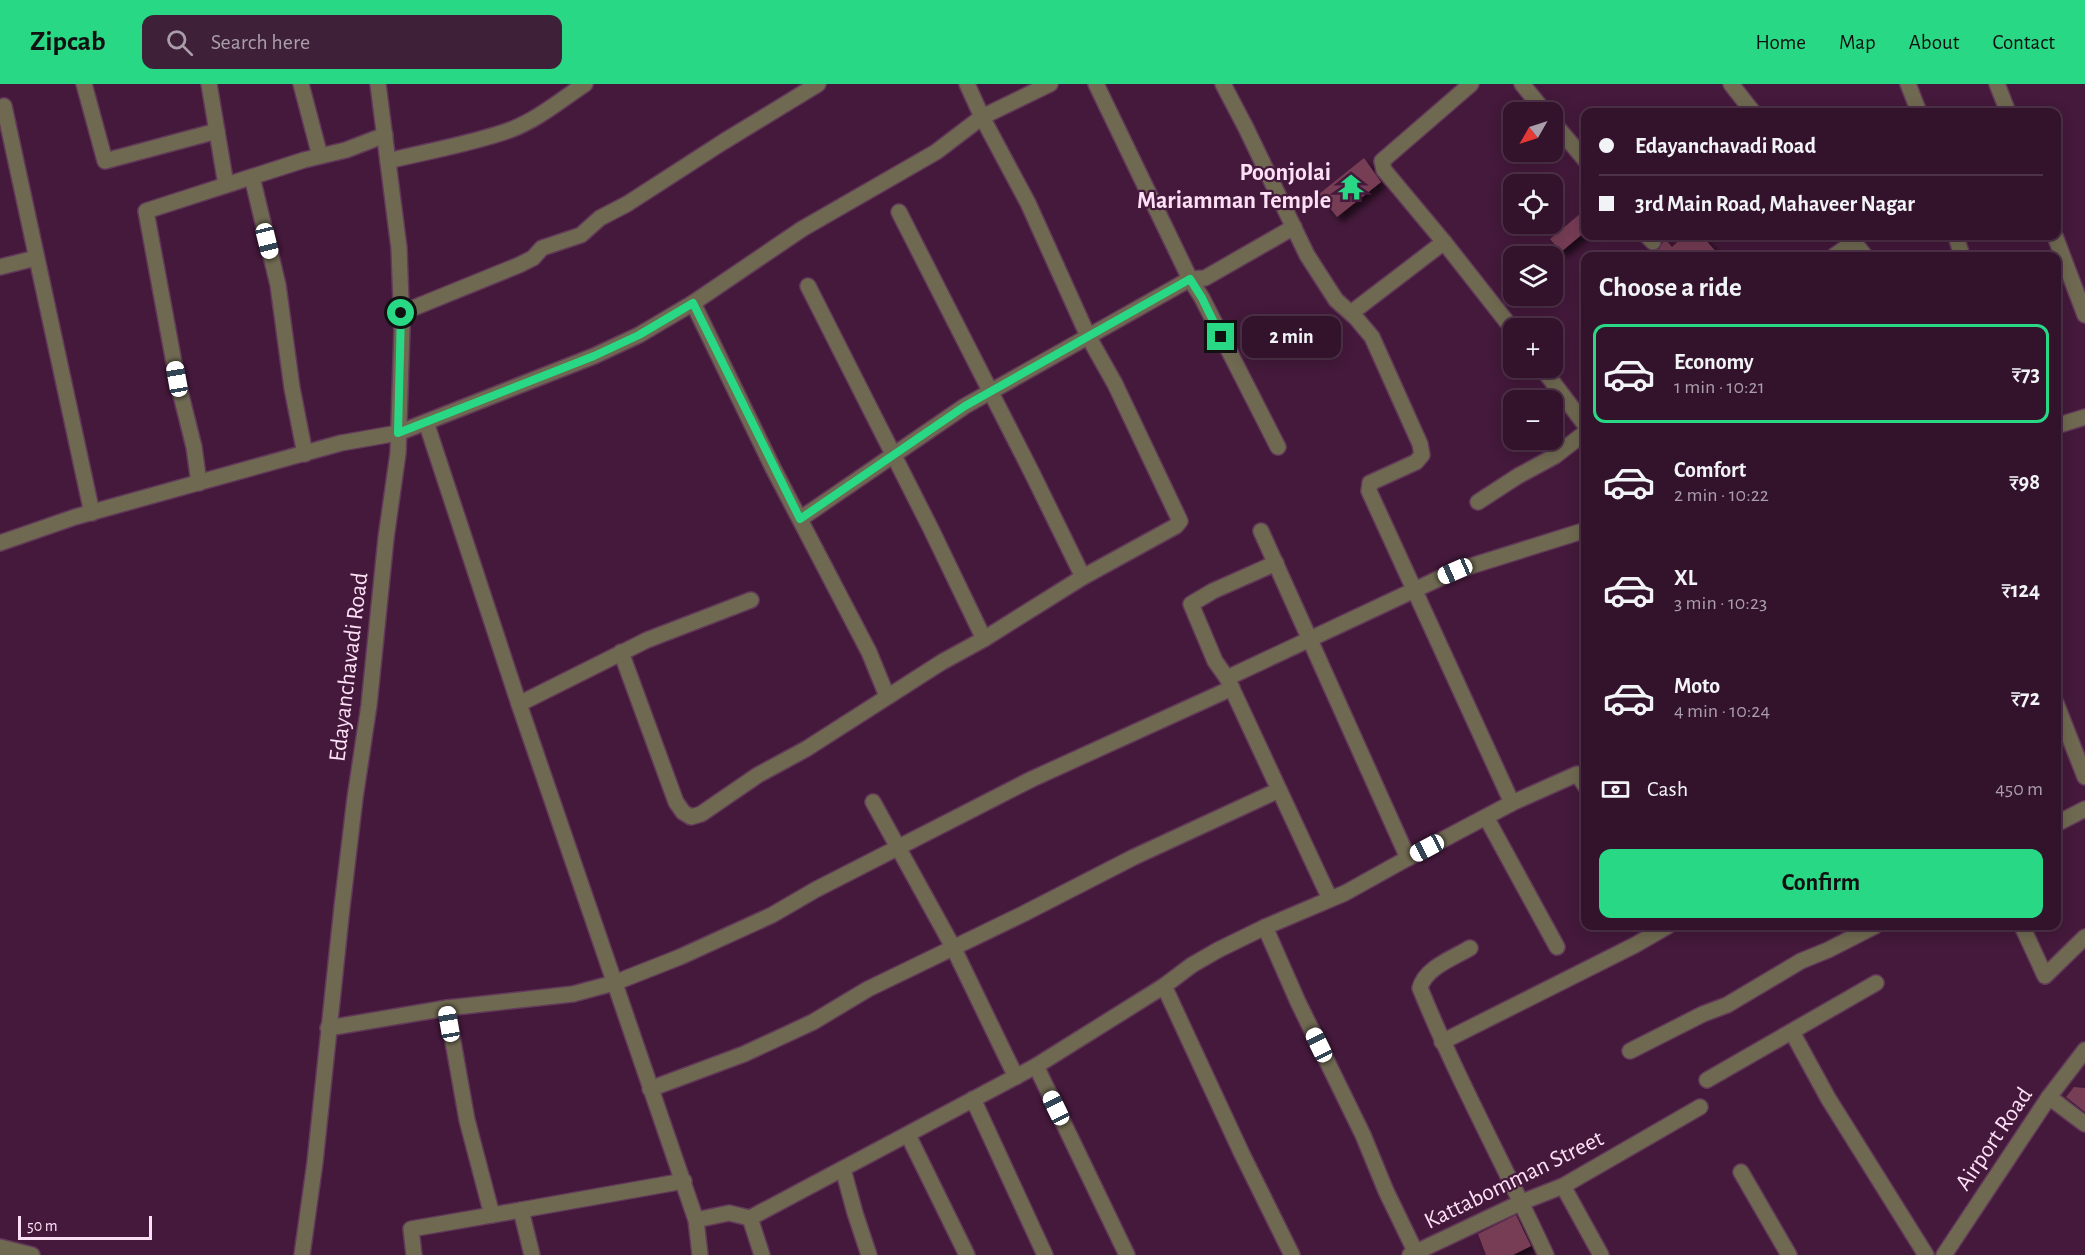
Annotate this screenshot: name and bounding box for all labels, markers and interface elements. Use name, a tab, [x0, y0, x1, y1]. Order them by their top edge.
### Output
search box	[142, 15, 562, 69]
icon: search	[163, 26, 196, 59]
text: Zipcab	[30, 28, 106, 56]
text: Search here	[211, 31, 310, 53]
text: Home	[1755, 32, 1806, 53]
text: Map	[1839, 32, 1876, 53]
text: About	[1909, 32, 1959, 53]
text: Contact	[1992, 32, 2055, 53]
north arrow	[1503, 102, 1563, 162]
map controls	[1503, 102, 1563, 450]
text: Edayanchavadi Road	[1635, 135, 1816, 157]
place label: Poonjolai Mariamman Temple	[1137, 161, 1331, 213]
temple icon: Poonjolai Mariamman Temple	[1336, 172, 1366, 202]
button: locate	[1503, 174, 1563, 234]
text: 3rd Main Road, Mahaveer Nagar	[1635, 193, 1915, 215]
car	[254, 221, 280, 261]
button: layers	[1503, 246, 1563, 306]
text: Choose a ride	[1599, 274, 1742, 301]
route start	[387, 299, 414, 326]
callout: 2 min	[1242, 316, 1341, 358]
button: +	[1503, 318, 1563, 378]
route end	[1207, 323, 1234, 350]
text: 2 min	[1269, 327, 1314, 347]
icon: car	[1602, 347, 1656, 401]
text: Economy	[1674, 351, 1754, 373]
car	[165, 360, 189, 398]
text: ₹73	[2012, 363, 2040, 385]
text: 1 min · 10:21	[1674, 377, 1765, 397]
button: −	[1503, 390, 1563, 450]
icon: car	[1602, 455, 1656, 509]
text: Comfort	[1674, 459, 1746, 481]
text: ₹98	[2009, 471, 2040, 493]
text: 2 min · 10:22	[1674, 485, 1769, 505]
car	[1435, 555, 1475, 587]
icon: car	[1602, 563, 1656, 617]
text: XL	[1674, 567, 1697, 589]
street label: Edayanchavadi Road	[325, 571, 373, 763]
text: ₹124	[2001, 579, 2040, 601]
text: 3 min · 10:23	[1674, 593, 1767, 613]
icon: car	[1602, 671, 1656, 725]
text: Moto	[1674, 675, 1720, 697]
text: ₹72	[2011, 687, 2040, 709]
text: 4 min · 10:24	[1674, 701, 1770, 721]
icon: cash	[1599, 773, 1632, 806]
text: Cash	[1647, 778, 1688, 800]
text: 450 m	[1995, 779, 2043, 799]
car	[1407, 832, 1447, 864]
button: Confirm	[1599, 849, 2043, 918]
car	[437, 1005, 461, 1043]
car	[1303, 1025, 1335, 1065]
street label: Airport Road	[1951, 1083, 2037, 1195]
car	[1040, 1088, 1072, 1128]
street label: Kattabomman Street	[1421, 1126, 1608, 1234]
scale bar	[18, 1213, 152, 1240]
text: 50 m	[27, 1218, 58, 1234]

